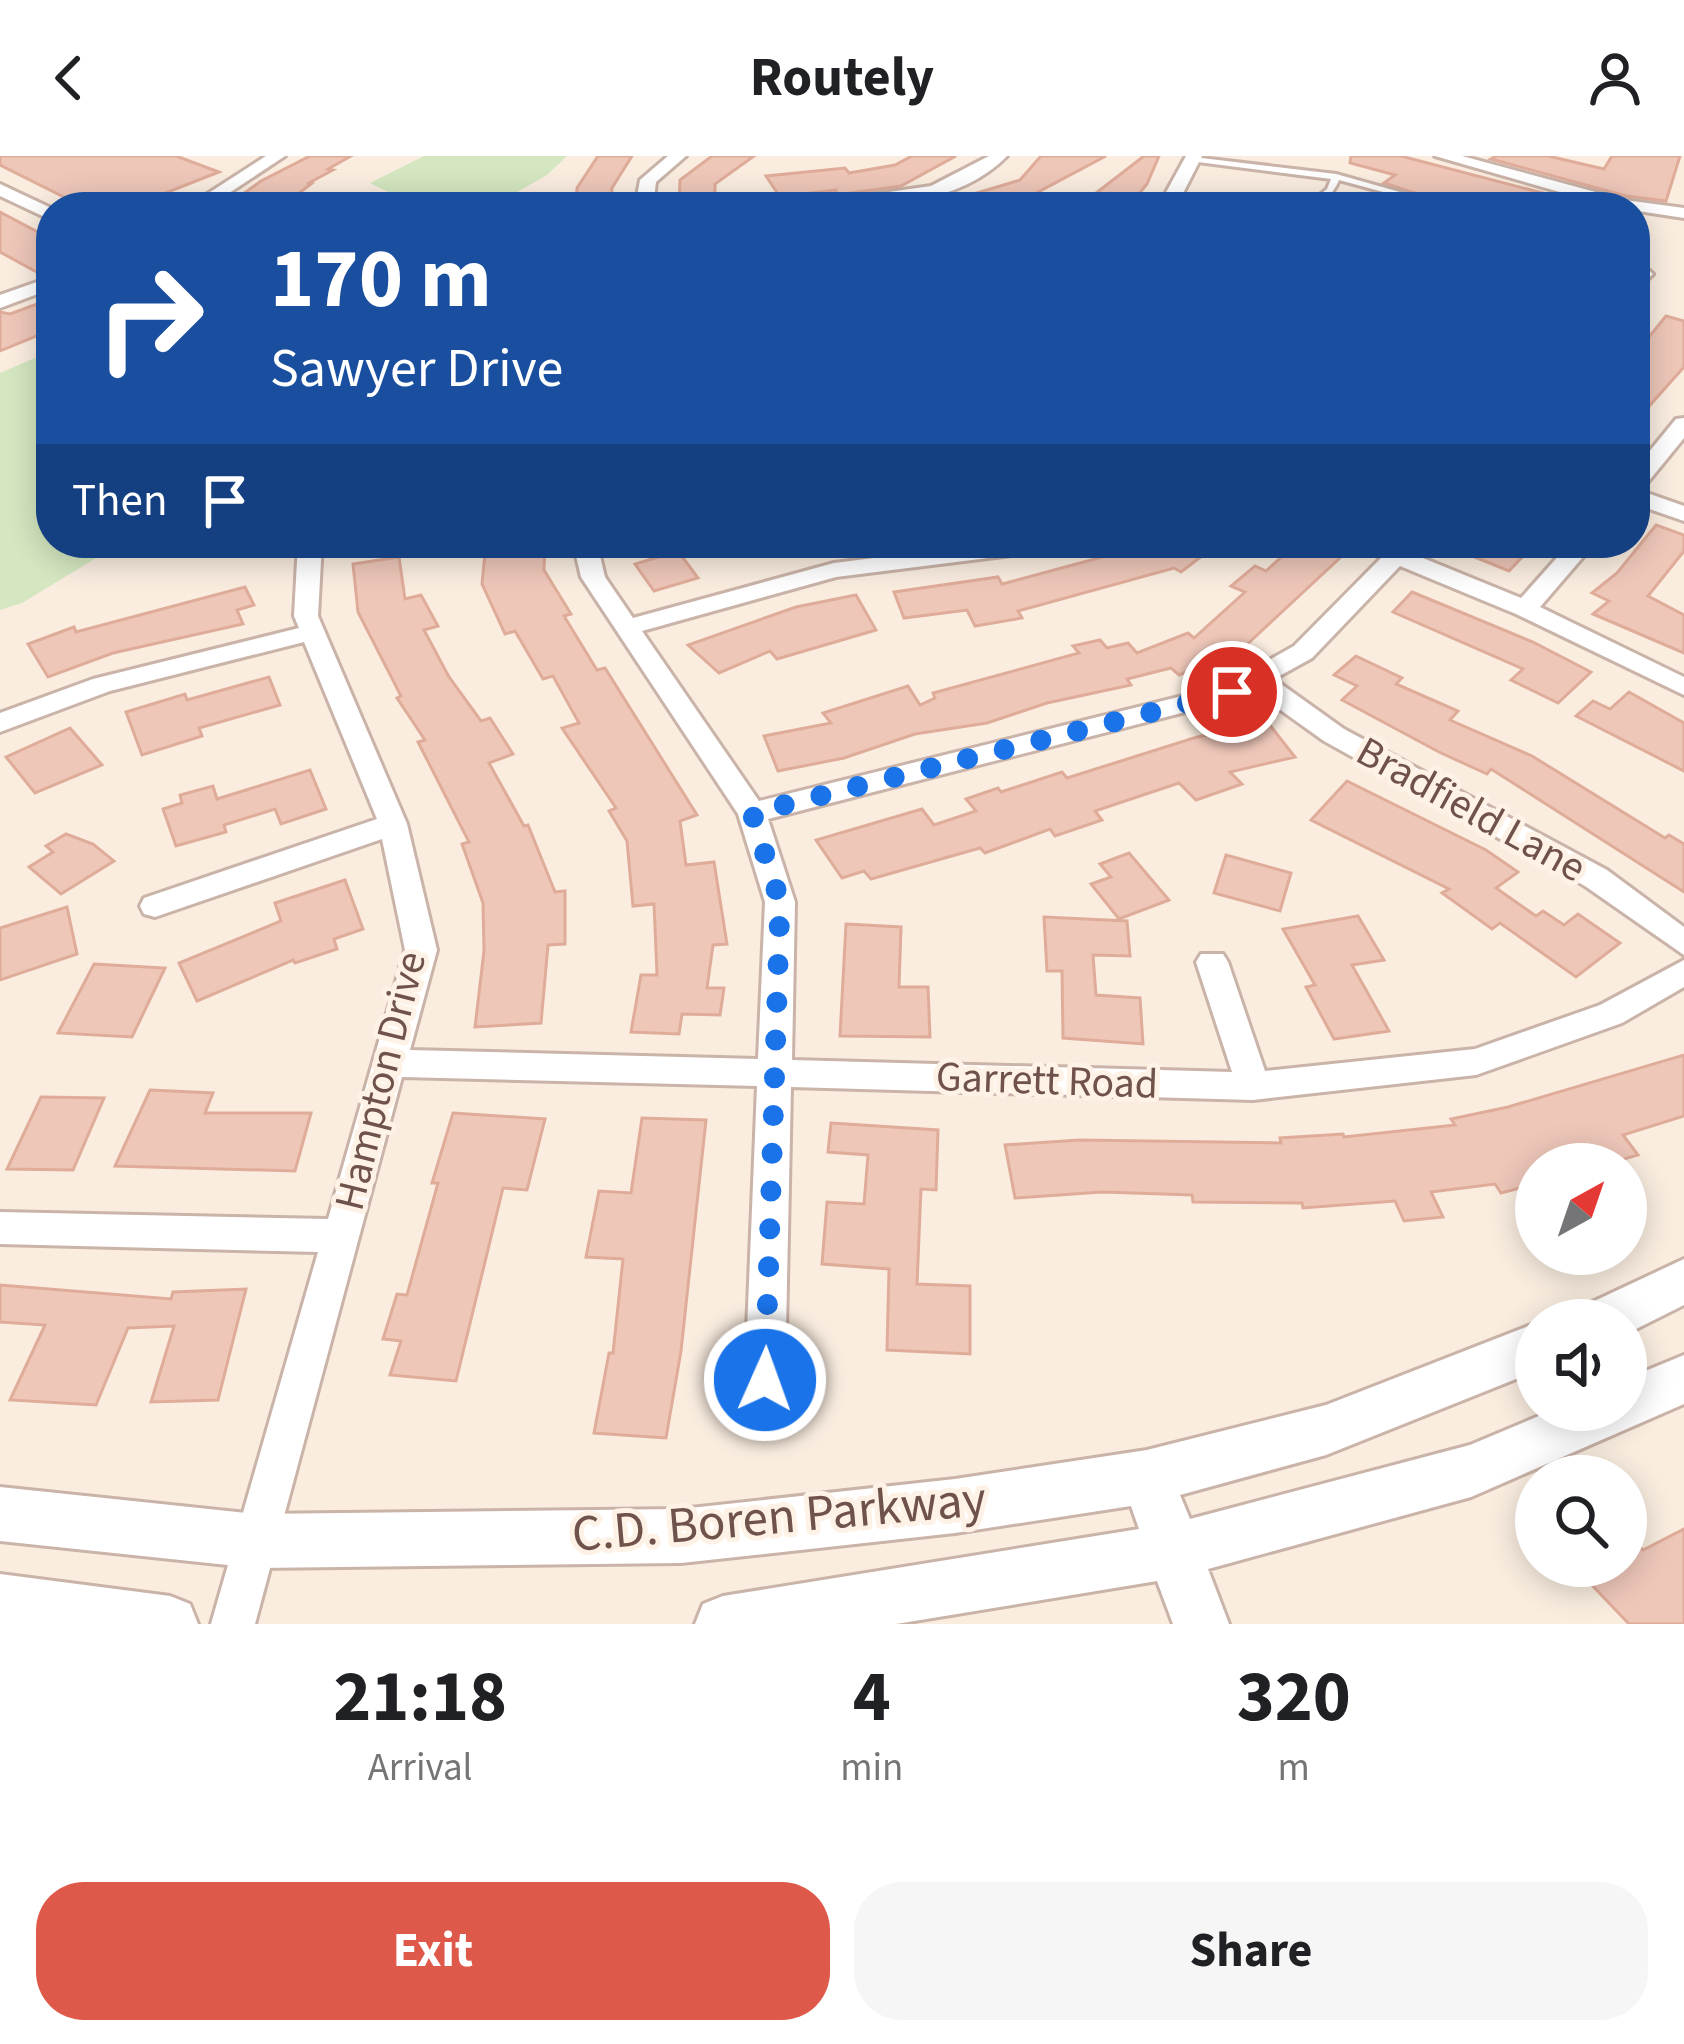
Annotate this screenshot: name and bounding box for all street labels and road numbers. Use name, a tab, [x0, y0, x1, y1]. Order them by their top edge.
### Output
street label: Bradfield Lane	[1345, 722, 1597, 898]
street label: Hampton Drive	[320, 945, 442, 1217]
street label: Garrett Road	[935, 1047, 1159, 1115]
street label: C.D. Boren Parkway	[569, 1463, 989, 1571]

